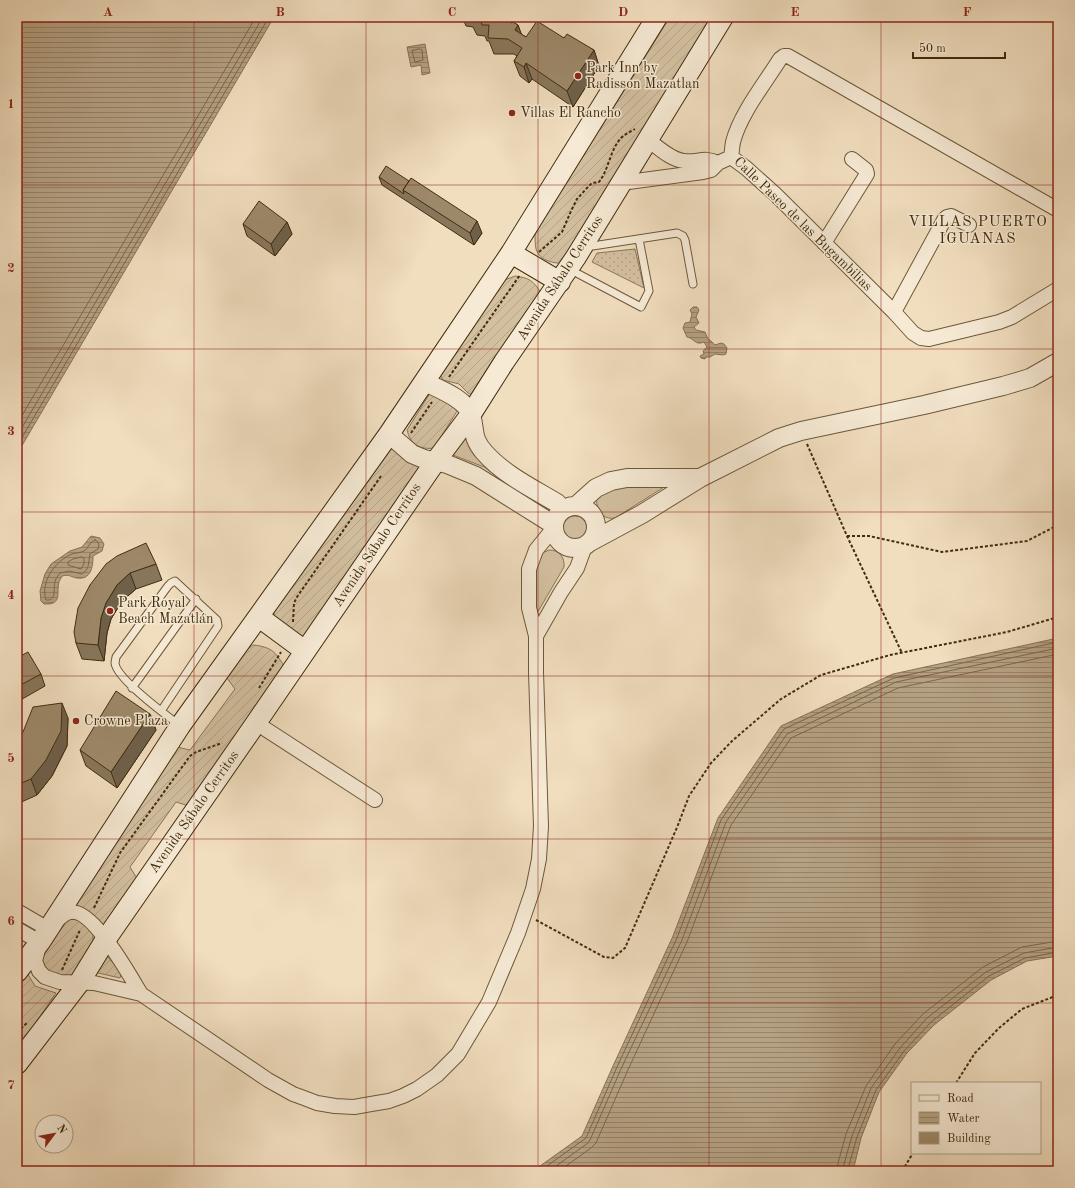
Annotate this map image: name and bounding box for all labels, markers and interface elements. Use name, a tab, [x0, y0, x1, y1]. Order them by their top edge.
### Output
text: A	[103, 6, 113, 19]
text: B	[275, 6, 285, 19]
text: C	[448, 6, 456, 19]
text: D	[618, 6, 628, 19]
text: E	[791, 6, 800, 19]
text: F	[963, 6, 972, 19]
scale bar	[913, 34, 1005, 60]
text: 50 m	[919, 42, 946, 55]
place label: Park Inn by Radisson Mazatlan	[586, 61, 700, 91]
marker: Park Inn by Radisson Mazatlan	[573, 71, 583, 81]
text: 1	[7, 98, 15, 111]
place label: Villas El Rancho	[520, 106, 621, 120]
marker: Villas El Rancho	[507, 108, 517, 118]
street label: Calle Paseo de las Bugambilias	[731, 154, 875, 294]
street label: Avenida Sábalo Cerritos	[514, 213, 606, 343]
district label: VILLAS PUERTO IGUANAS	[908, 215, 1048, 247]
text: 2	[7, 262, 15, 275]
text: 3	[7, 425, 15, 438]
street label: Avenida Sábalo Cerritos	[330, 481, 424, 609]
text: 4	[7, 589, 15, 602]
place label: Park Royal Beach Mazatlán	[118, 596, 214, 626]
marker: Park Royal Beach Mazatlán	[105, 606, 115, 616]
place label: Crowne Plaza	[84, 714, 168, 728]
marker: Crowne Plaza	[71, 716, 81, 726]
street label: Avenida Sábalo Cerritos	[146, 748, 242, 876]
text: 5	[7, 752, 15, 765]
text: 6	[7, 915, 15, 928]
text: 7	[7, 1079, 15, 1092]
legend	[911, 1082, 1041, 1154]
text: Road	[947, 1093, 974, 1105]
text: Water	[947, 1113, 980, 1125]
north arrow	[34, 1114, 74, 1154]
text: N	[54, 1123, 68, 1136]
text: Building	[947, 1133, 991, 1145]

